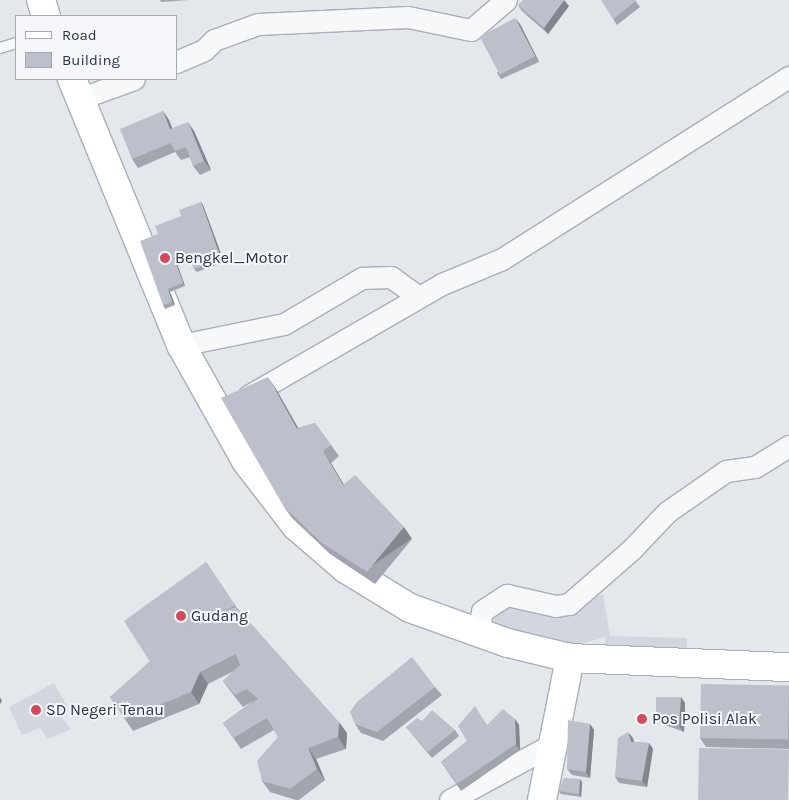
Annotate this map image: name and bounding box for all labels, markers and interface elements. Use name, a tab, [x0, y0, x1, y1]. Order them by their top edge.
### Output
legend	[15, 15, 178, 80]
text: Road	[62, 26, 97, 44]
text: Building	[62, 51, 120, 69]
place label: Bengkel_Motor	[175, 248, 288, 268]
marker: Bengkel_Motor	[159, 252, 171, 264]
place label: Gudang	[191, 606, 248, 626]
marker: Gudang	[175, 610, 187, 622]
place label: SD Negeri Tenau	[46, 700, 164, 720]
marker: SD Negeri Tenau	[30, 704, 42, 716]
place label: Pos Polisi Alak	[652, 709, 757, 729]
marker: Pos Polisi Alak	[636, 713, 648, 725]

